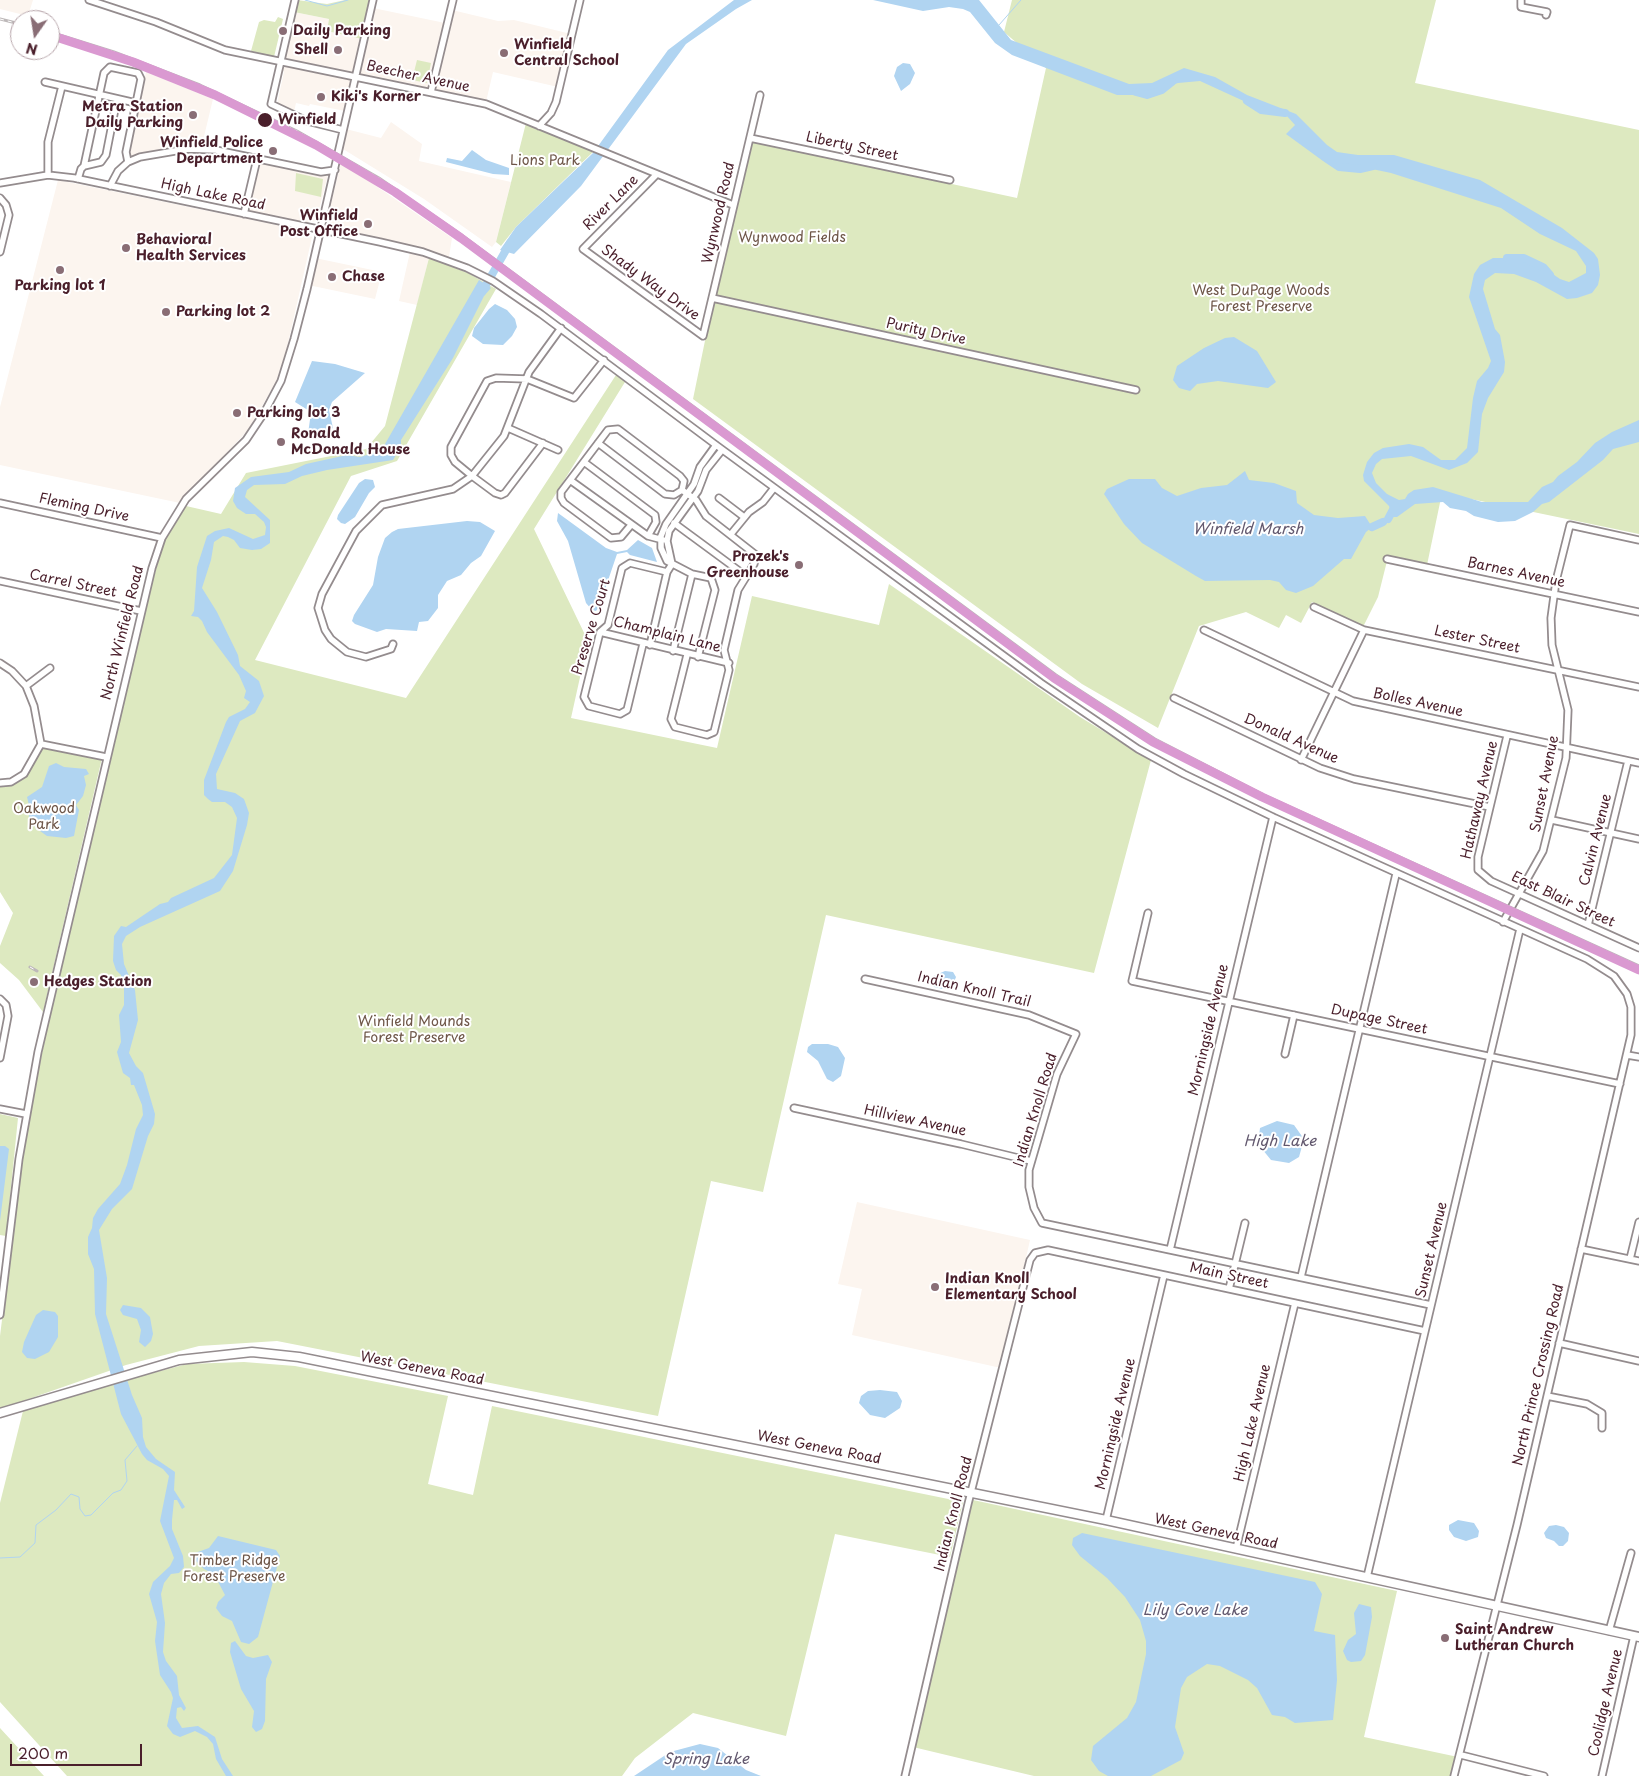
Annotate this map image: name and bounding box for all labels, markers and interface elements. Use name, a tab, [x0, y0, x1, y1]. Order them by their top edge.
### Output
north arrow	[10, 10, 60, 60]
place label: Daily Parking	[293, 23, 391, 39]
marker: Daily Parking	[277, 25, 289, 37]
place label: Winfield Central School	[514, 37, 619, 70]
text: N	[24, 38, 40, 61]
place label: Shell	[294, 42, 328, 58]
marker: Shell	[332, 44, 344, 56]
marker: Winfield Central School	[498, 47, 510, 59]
street label: Beecher Avenue	[365, 58, 471, 96]
place label: Kiki's Korner	[331, 89, 421, 105]
marker: Kiki's Korner	[315, 91, 327, 103]
place label: Metra Station Daily Parking	[82, 99, 183, 132]
marker: Metra Station Daily Parking	[187, 109, 199, 121]
marker: Winfield	[256, 111, 274, 129]
place label: Winfield	[278, 112, 336, 128]
street label: Liberty Street	[804, 129, 900, 165]
place label: Winfield Police Department	[160, 135, 263, 168]
marker: Winfield Police Department	[267, 145, 279, 157]
park label: Lions Park	[510, 153, 580, 169]
street label: Wynwood Road	[699, 160, 739, 266]
street label: River Lane	[580, 172, 642, 234]
street label: High Lake Road	[159, 176, 267, 214]
place label: Winfield Post Office	[280, 208, 358, 240]
marker: Winfield Post Office	[362, 218, 374, 230]
park label: Wynwood Fields	[738, 230, 846, 246]
place label: Behavioral Health Services	[136, 232, 246, 264]
marker: Behavioral Health Services	[120, 242, 132, 254]
street label: Shady Way Drive	[598, 242, 702, 324]
marker: Parking lot 1	[54, 264, 66, 276]
place label: Chase	[342, 269, 385, 285]
marker: Chase	[326, 271, 338, 283]
place label: Parking lot 1	[15, 278, 105, 294]
park label: West DuPage Woods Forest Preserve	[1192, 283, 1330, 316]
place label: Parking lot 2	[176, 304, 270, 320]
marker: Parking lot 2	[160, 306, 172, 318]
street label: Purity Drive	[885, 315, 967, 349]
place label: Parking lot 3	[247, 405, 340, 421]
marker: Parking lot 3	[231, 407, 243, 419]
place label: Ronald McDonald House	[291, 426, 410, 458]
marker: Ronald McDonald House	[275, 436, 287, 448]
street label: Fleming Drive	[37, 490, 131, 526]
water label: Winfield Marsh	[1193, 521, 1303, 539]
place label: Prozek's Greenhouse	[707, 549, 789, 582]
street label: Barnes Avenue	[1466, 554, 1566, 592]
marker: Prozek's Greenhouse	[793, 559, 805, 571]
street label: North Winfield Road	[98, 564, 148, 702]
street label: Carrel Street	[28, 567, 118, 601]
street label: Preserve Court	[569, 577, 615, 677]
street label: Champlain Lane	[612, 614, 722, 656]
street label: Lester Street	[1433, 623, 1521, 657]
street label: Bolles Avenue	[1371, 685, 1465, 721]
street label: Donald Avenue	[1241, 711, 1341, 767]
street label: Sunset Avenue	[1527, 734, 1563, 834]
street label: Hathaway Avenue	[1458, 739, 1502, 861]
street label: Calvin Avenue	[1576, 792, 1616, 888]
park label: Oakwood Park	[13, 801, 75, 834]
street label: East Blair Street	[1509, 869, 1617, 931]
street label: Morningside Avenue	[1186, 963, 1232, 1097]
street label: Indian Knoll Trail	[916, 969, 1032, 1011]
place label: Hedges Station	[44, 974, 152, 990]
marker: Hedges Station	[28, 976, 40, 988]
street label: Dupage Street	[1329, 1002, 1429, 1038]
park label: Winfield Mounds Forest Preserve	[358, 1014, 470, 1046]
street label: Indian Knoll Road	[1011, 1051, 1061, 1169]
street label: Hillview Avenue	[862, 1102, 968, 1140]
water label: High Lake	[1244, 1133, 1316, 1151]
street label: Sunset Avenue	[1413, 1200, 1451, 1300]
street label: Main Street	[1188, 1259, 1270, 1293]
place label: Indian Knoll Elementary School	[945, 1271, 1077, 1304]
marker: Indian Knoll Elementary School	[929, 1281, 941, 1293]
street label: North Prince Crossing Road	[1510, 1283, 1568, 1467]
street label: West Geneva Road	[359, 1349, 485, 1389]
street label: Morningside Avenue	[1093, 1357, 1139, 1491]
street label: High Lake Avenue	[1231, 1363, 1275, 1483]
street label: West Geneva Road	[756, 1428, 882, 1468]
street label: Indian Knoll Road	[932, 1455, 976, 1573]
street label: West Geneva Road	[1153, 1511, 1279, 1553]
park label: Timber Ridge Forest Preserve	[183, 1553, 285, 1585]
water label: Lily Cove Lake	[1143, 1602, 1247, 1620]
place label: Saint Andrew Lutheran Church	[1455, 1622, 1574, 1654]
marker: Saint Andrew Lutheran Church	[1439, 1632, 1451, 1644]
street label: Coolidge Avenue	[1585, 1648, 1627, 1758]
scale bar	[12, 1734, 145, 1766]
text: 200 m	[18, 1741, 68, 1764]
water label: Spring Lake	[663, 1751, 749, 1769]

